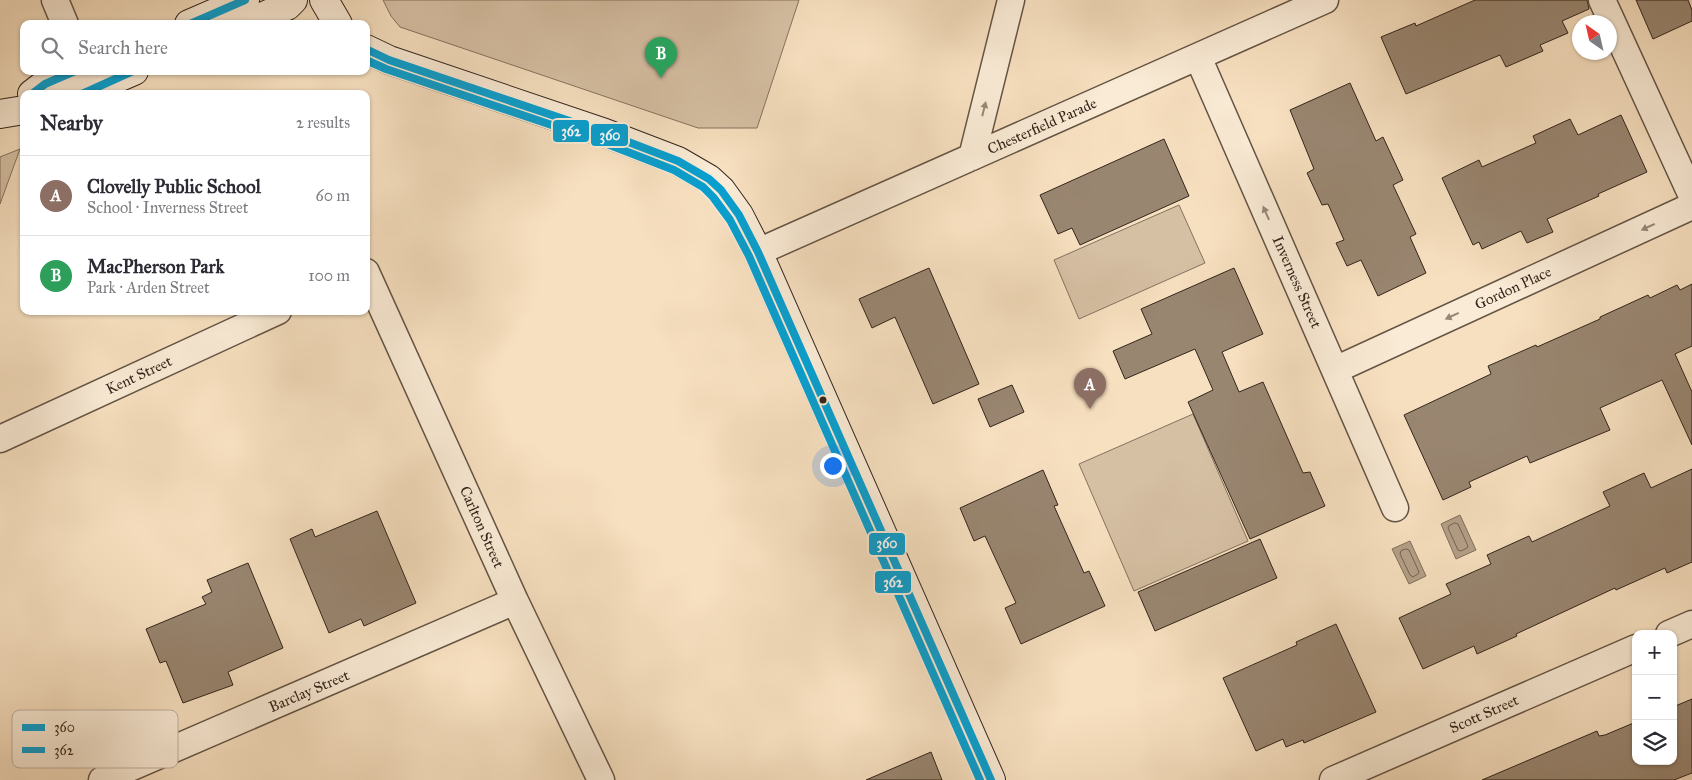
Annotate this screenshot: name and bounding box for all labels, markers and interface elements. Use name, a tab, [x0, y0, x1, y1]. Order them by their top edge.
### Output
north arrow	[1572, 15, 1617, 60]
search box	[20, 20, 370, 75]
icon: search	[38, 34, 66, 62]
text: Search here	[78, 36, 168, 59]
pin: B	[645, 37, 677, 78]
street label: Chesterfield Parade	[985, 94, 1099, 158]
one-way arrow	[980, 102, 988, 117]
text: Nearby	[40, 110, 103, 136]
text: 2 results	[296, 113, 350, 132]
line badge: 362	[552, 119, 590, 143]
text: 362	[561, 123, 582, 141]
line badge: 360	[590, 123, 629, 147]
text: 360	[600, 127, 620, 145]
text: Clovelly Public School	[87, 175, 261, 198]
text: A	[51, 186, 61, 205]
text: 60 m	[316, 186, 350, 205]
text: School · Inverness Street	[87, 198, 248, 217]
one-way arrow	[1262, 206, 1270, 220]
one-way arrow	[1641, 223, 1655, 231]
street label: Inverness Street	[1269, 233, 1326, 332]
text: MacPherson Park	[87, 255, 224, 278]
street label: Gordon Place	[1472, 262, 1554, 314]
text: B	[51, 266, 61, 285]
text: 100 m	[308, 266, 350, 285]
text: Park · Arden Street	[87, 278, 210, 297]
one-way arrow	[1445, 313, 1459, 321]
street label: Kent Street	[103, 352, 175, 398]
pin: A	[1074, 368, 1106, 409]
unlabelled marker	[818, 395, 828, 405]
your location	[820, 453, 846, 479]
street label: Carlton Street	[456, 483, 508, 571]
line badge: 360	[868, 532, 906, 556]
text: 360	[877, 535, 897, 553]
line badge: 362	[874, 570, 912, 594]
text: 362	[883, 574, 904, 592]
map controls	[1632, 630, 1677, 765]
button: +	[1632, 630, 1677, 675]
street label: Barclay Street	[266, 666, 353, 716]
button: −	[1632, 675, 1677, 720]
street label: Scott Street	[1447, 691, 1522, 737]
legend	[12, 710, 178, 768]
text: 360	[54, 719, 75, 736]
button: layers	[1632, 720, 1677, 765]
text: 362	[54, 742, 74, 759]

